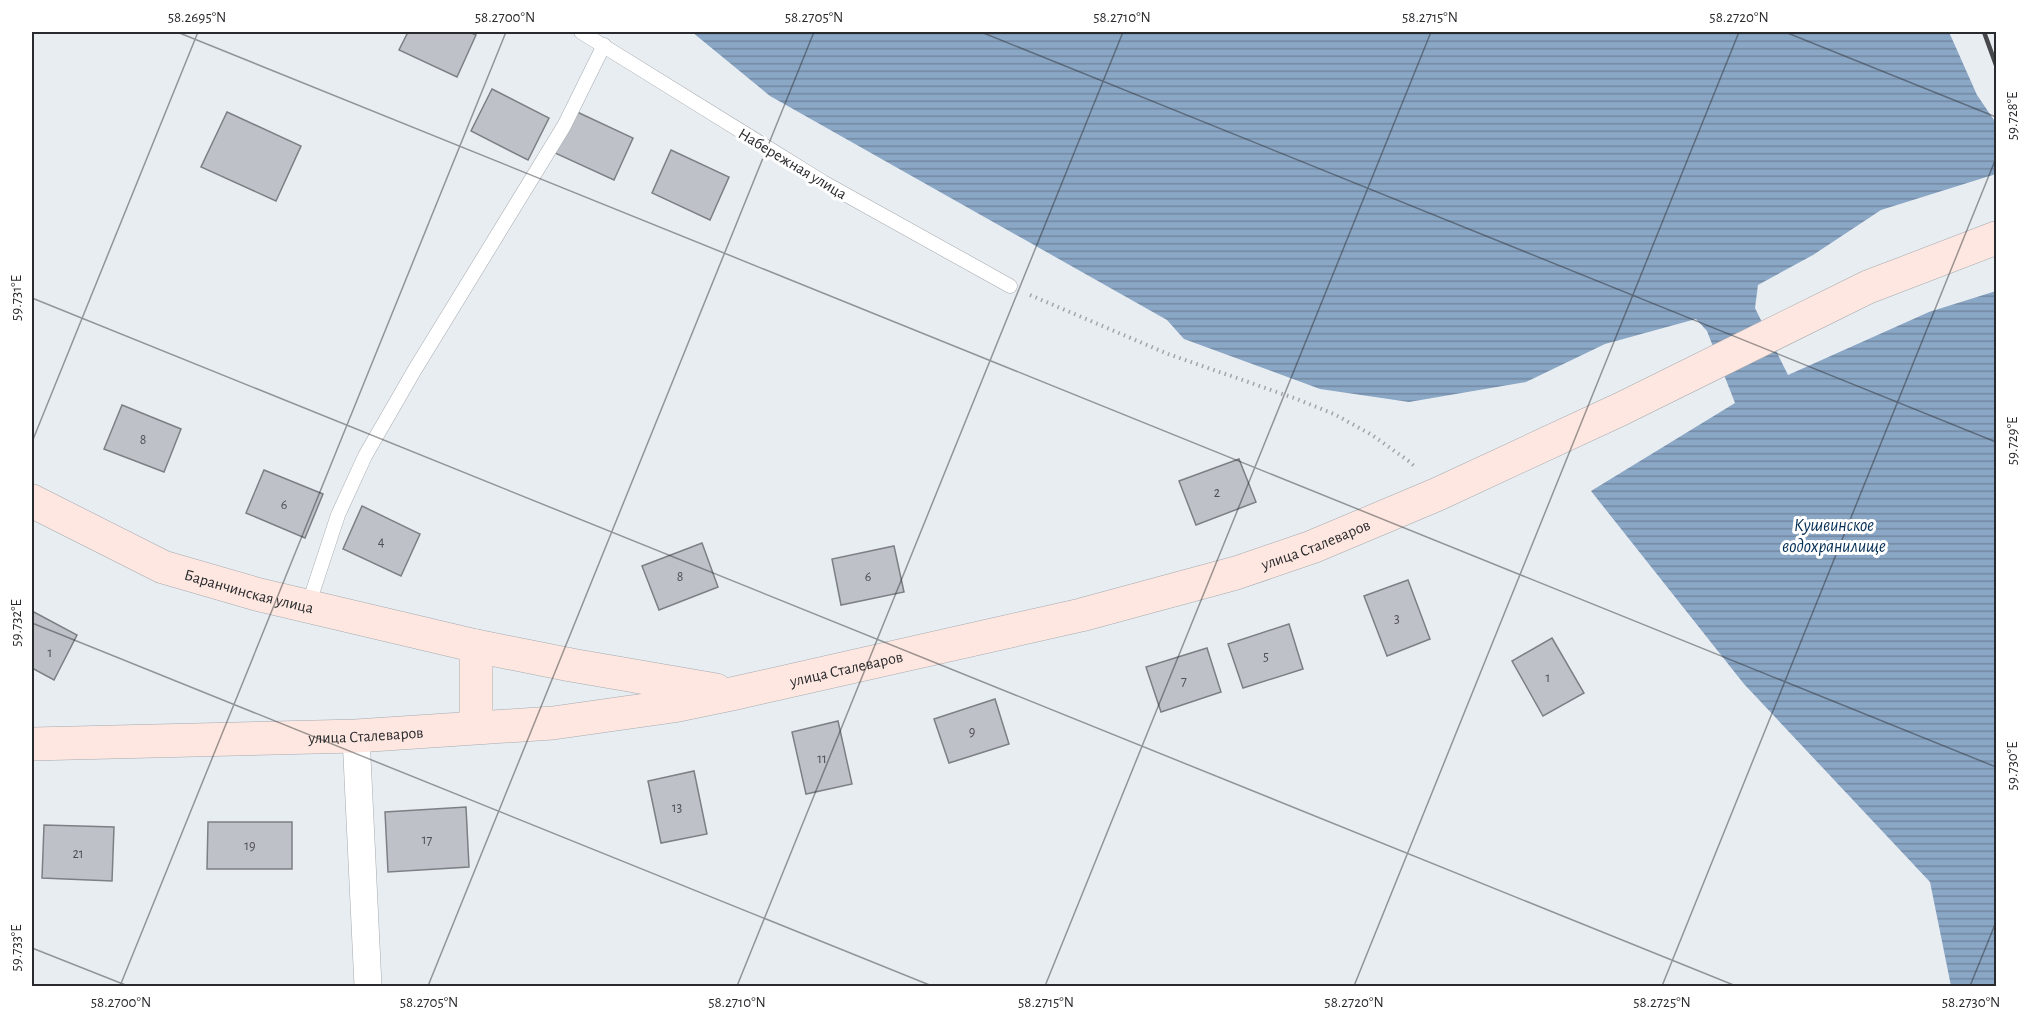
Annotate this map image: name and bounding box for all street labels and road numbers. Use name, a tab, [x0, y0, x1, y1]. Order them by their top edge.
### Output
street label: Набережная улица	[735, 125, 849, 203]
street label: улица Сталеваров	[1258, 517, 1373, 574]
street label: Баранчинская улица	[182, 567, 315, 616]
street label: улица Сталеваров	[787, 649, 904, 691]
street label: улица Сталеваров	[307, 725, 424, 747]

